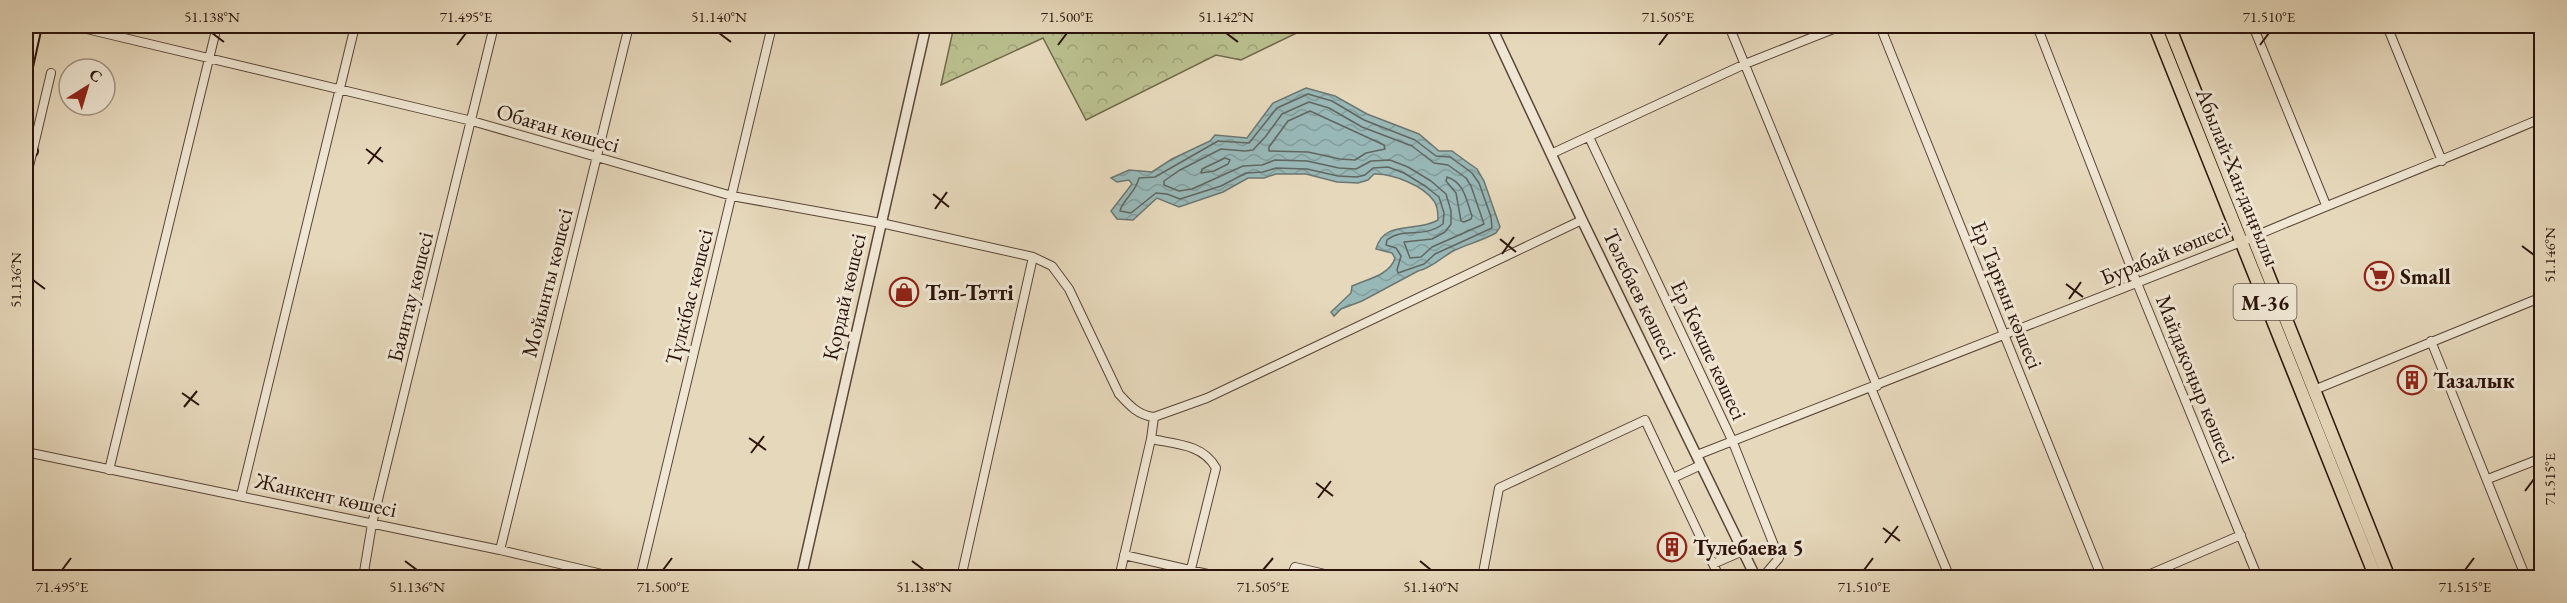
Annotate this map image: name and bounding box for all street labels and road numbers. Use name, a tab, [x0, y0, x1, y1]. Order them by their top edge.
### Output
street label: Абылай Хан даңғылы	[2189, 83, 2287, 270]
street label: Обаған көшесі	[493, 97, 623, 159]
street label: Мойынты көшесі	[514, 205, 580, 361]
street label: Бурабай көшесі	[2096, 214, 2232, 292]
street label: Ер Тарғын көшесі	[1964, 217, 2050, 373]
street label: Төлебаев көшесі	[1596, 224, 1684, 364]
street label: Түлкібас көшесі	[658, 226, 720, 368]
street label: Баянтау көшесі	[380, 229, 440, 365]
street label: Қордай көшесі	[815, 231, 873, 363]
street label: Ер Көкше көшесі	[1664, 276, 1754, 424]
road number: M-36	[2234, 284, 2296, 320]
street label: Майдақоңыр көшесі	[2149, 291, 2243, 467]
street label: Жанкент көшесі	[251, 466, 400, 524]

